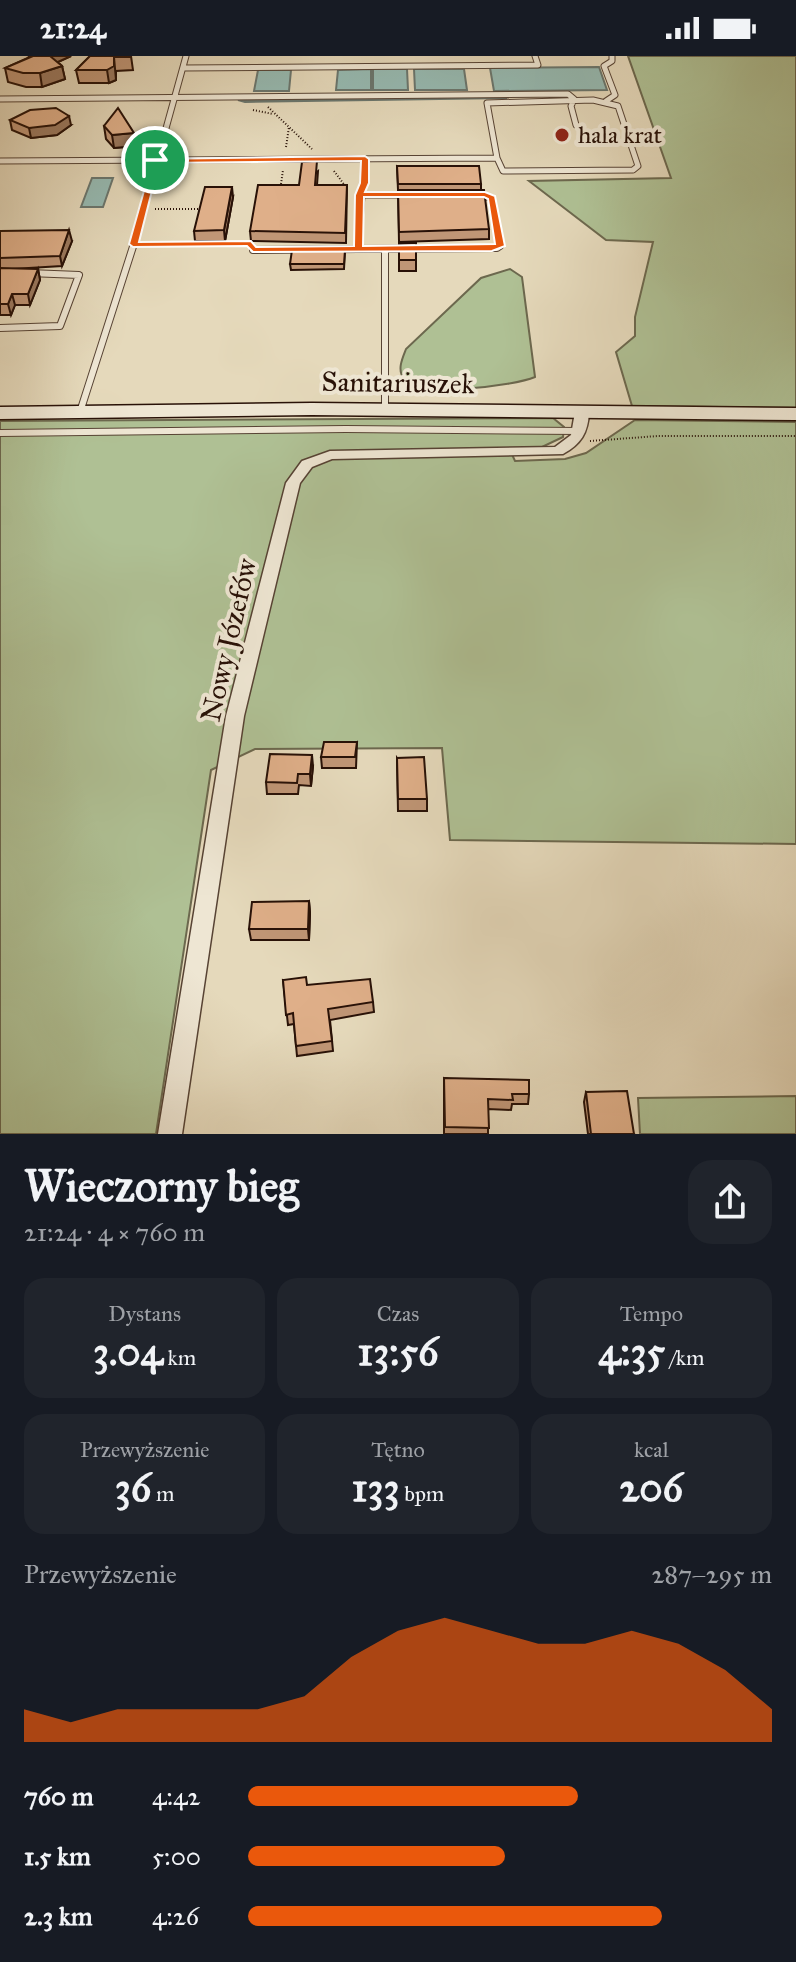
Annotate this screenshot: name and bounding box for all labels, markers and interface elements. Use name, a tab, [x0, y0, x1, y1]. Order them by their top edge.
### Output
text: 21:24	[40, 10, 106, 46]
place label: hala krat	[578, 120, 663, 150]
pin	[121, 126, 189, 194]
marker: hala krat	[553, 126, 571, 144]
icon: arrive	[133, 138, 177, 182]
street label: Sanitariuszek	[321, 364, 475, 401]
street label: Nowy Józefów	[193, 554, 264, 725]
text: Wieczorny bieg	[24, 1159, 299, 1213]
button: share	[688, 1160, 772, 1244]
text: 21:24 · 4 × 760 m	[24, 1216, 205, 1248]
text: Dystans	[108, 1300, 181, 1327]
text: Czas	[377, 1300, 419, 1327]
text: Tempo	[620, 1300, 683, 1327]
text: 3.04	[93, 1327, 163, 1376]
text: 13:56	[358, 1327, 438, 1376]
text: 4:35	[598, 1327, 665, 1376]
text: km	[163, 1344, 196, 1371]
text: /km	[665, 1344, 704, 1371]
text: Przewyższenie	[80, 1436, 209, 1463]
text: Tętno	[371, 1436, 425, 1463]
text: kcal	[634, 1436, 669, 1463]
text: 36	[115, 1463, 151, 1512]
text: 133	[352, 1463, 399, 1512]
text: 206	[620, 1463, 683, 1512]
text: m	[151, 1480, 175, 1507]
text: bpm	[399, 1480, 444, 1507]
text: Przewyższenie	[24, 1558, 177, 1590]
text: 287–295 m	[652, 1558, 772, 1590]
text: 760 m	[24, 1780, 94, 1812]
text: 4:42	[152, 1780, 200, 1812]
text: 1.5 km	[24, 1840, 91, 1872]
text: 5:00	[152, 1840, 201, 1872]
text: 2.3 km	[24, 1900, 93, 1932]
text: 4:26	[152, 1900, 199, 1932]

